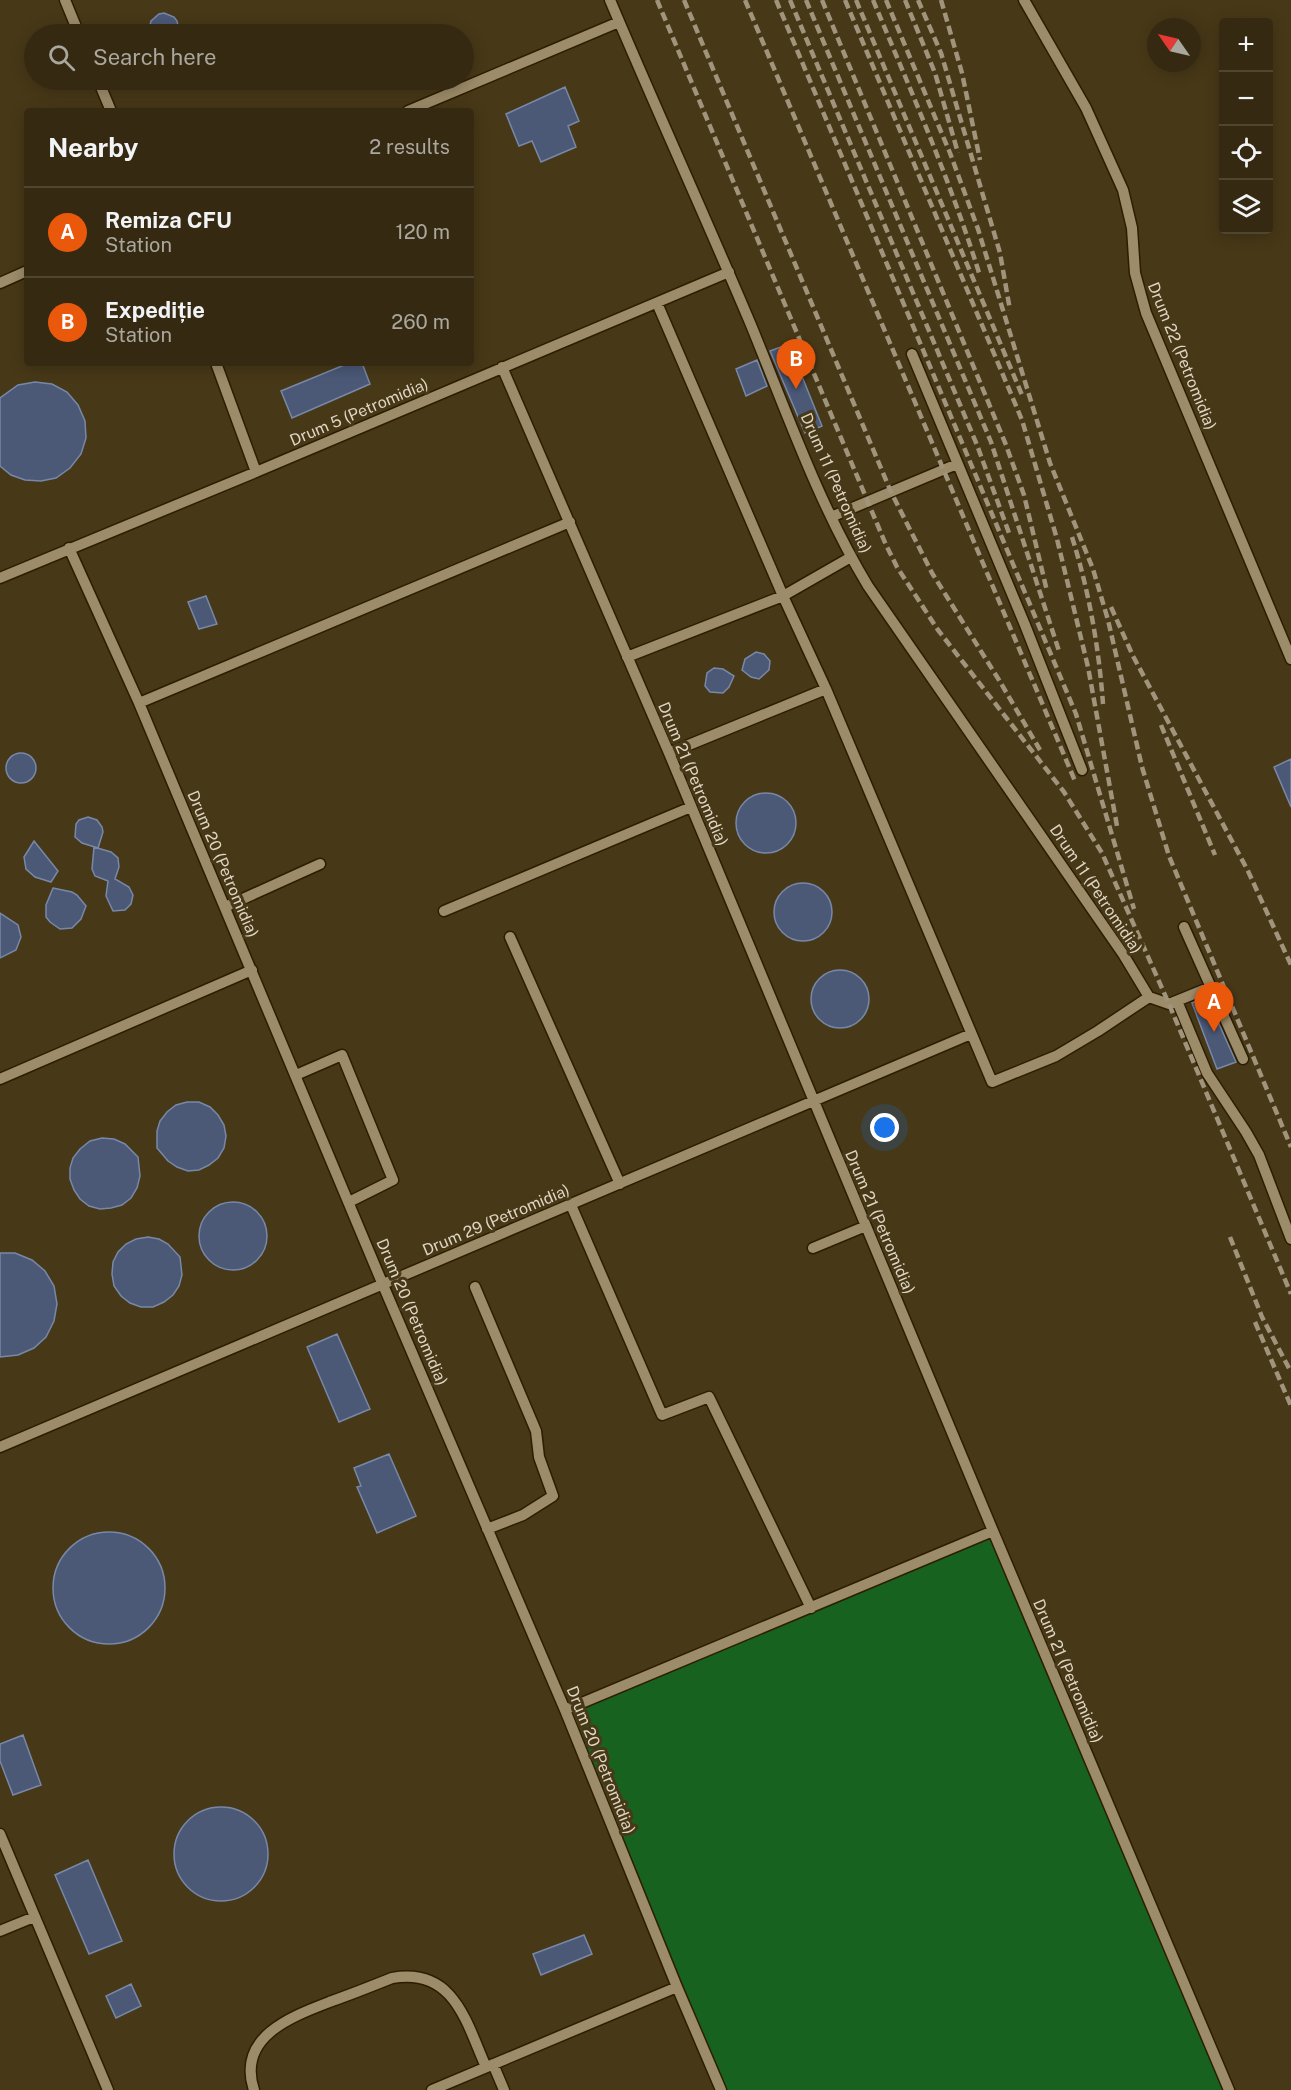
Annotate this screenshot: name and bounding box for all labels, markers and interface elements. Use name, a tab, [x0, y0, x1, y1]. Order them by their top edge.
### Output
north arrow	[1147, 18, 1201, 72]
map controls	[1219, 18, 1273, 234]
button: +	[1219, 18, 1273, 72]
search box	[24, 24, 474, 90]
icon: search	[45, 41, 78, 74]
text: Search here	[93, 44, 217, 70]
button: −	[1219, 72, 1273, 126]
button: locate	[1219, 126, 1273, 180]
text: Nearby	[48, 132, 138, 163]
text: 2 results	[369, 135, 450, 159]
button: layers	[1219, 180, 1273, 234]
text: Remiza CFU	[105, 207, 232, 233]
text: A	[60, 220, 75, 244]
text: 120 m	[396, 220, 450, 244]
text: Station	[105, 233, 172, 257]
street label: Drum 22 (Petromidia)	[1144, 279, 1220, 433]
text: Expediție	[105, 297, 205, 323]
text: B	[61, 310, 74, 334]
text: 260 m	[391, 310, 450, 334]
text: Station	[105, 323, 172, 347]
pin: B	[776, 340, 816, 389]
street label: Drum 5 (Petromidia)	[287, 374, 431, 450]
street label: Drum 11 (Petromidia)	[796, 410, 876, 556]
street label: Drum 21 (Petromidia)	[654, 699, 732, 849]
street label: Drum 20 (Petromidia)	[183, 788, 263, 940]
street label: Drum 11 (Petromidia)	[1046, 821, 1146, 957]
pin: A	[1194, 982, 1234, 1032]
your location	[870, 1113, 899, 1142]
street label: Drum 21 (Petromidia)	[841, 1147, 919, 1297]
street label: Drum 29 (Petromidia)	[420, 1180, 572, 1260]
street label: Drum 20 (Petromidia)	[372, 1236, 452, 1388]
street label: Drum 21 (Petromidia)	[1029, 1596, 1107, 1746]
street label: Drum 20 (Petromidia)	[563, 1683, 639, 1837]

